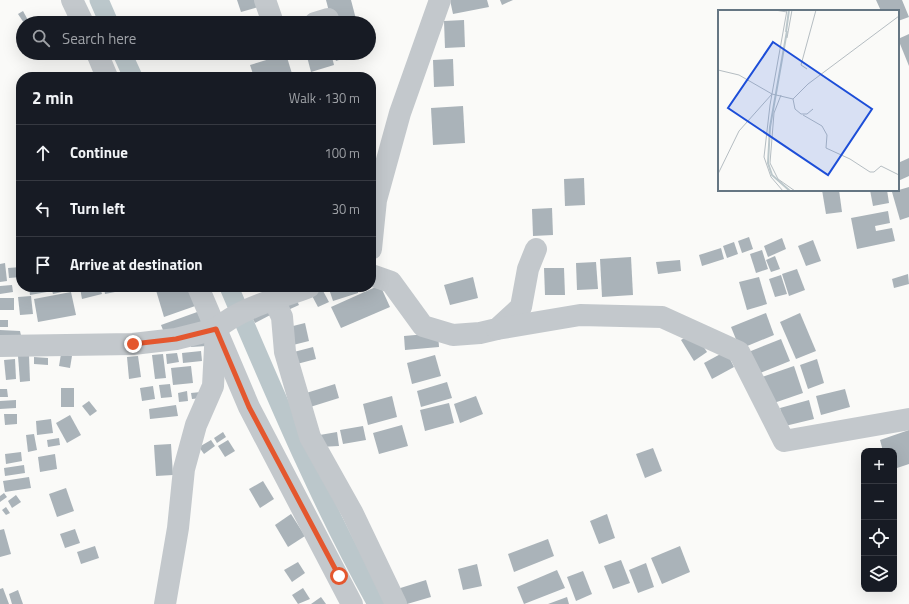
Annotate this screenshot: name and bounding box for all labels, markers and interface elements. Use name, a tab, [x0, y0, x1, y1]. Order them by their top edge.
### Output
inset map	[718, 10, 899, 191]
search box	[16, 16, 376, 60]
icon: search	[30, 27, 52, 49]
text: Search here	[62, 27, 136, 50]
text: 2 min	[32, 85, 73, 111]
text: Walk · 130 m	[289, 88, 360, 108]
text: Continue	[70, 141, 128, 164]
icon: ahead	[32, 142, 54, 164]
text: 100 m	[324, 143, 360, 163]
text: Turn left	[70, 197, 125, 220]
icon: left	[32, 198, 54, 220]
text: 30 m	[332, 199, 360, 219]
text: Arrive at destination	[70, 253, 203, 276]
icon: arrive	[32, 254, 54, 276]
route end	[124, 335, 142, 353]
map controls	[861, 448, 897, 592]
button: +	[861, 448, 897, 484]
button: −	[861, 484, 897, 520]
button: locate	[861, 520, 897, 556]
button: layers	[861, 556, 897, 592]
route start	[330, 567, 348, 585]

